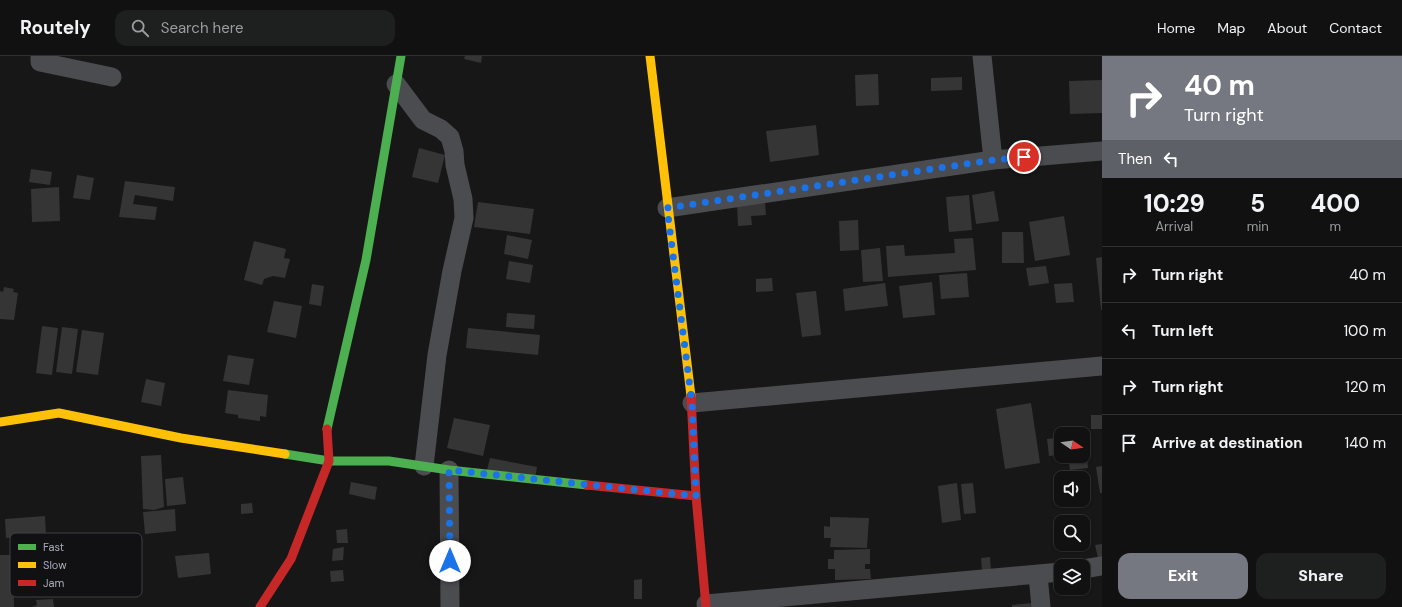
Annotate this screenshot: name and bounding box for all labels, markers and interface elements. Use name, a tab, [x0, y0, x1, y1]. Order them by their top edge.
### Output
search box	[115, 10, 395, 46]
text: Routely	[20, 15, 91, 40]
icon: search	[129, 17, 151, 39]
text: Search here	[161, 18, 243, 38]
text: Home	[1157, 19, 1195, 37]
text: Map	[1217, 19, 1245, 37]
text: About	[1267, 19, 1307, 37]
text: Contact	[1329, 19, 1382, 37]
text: 40 m	[1184, 67, 1255, 104]
icon: right	[1118, 72, 1170, 124]
text: Turn right	[1184, 103, 1264, 127]
pin	[1007, 140, 1041, 174]
icon: arrive	[1013, 146, 1035, 168]
icon: left	[1160, 148, 1182, 170]
text: Then	[1118, 149, 1152, 169]
text: 10:29	[1144, 188, 1205, 219]
text: 5	[1250, 188, 1265, 219]
text: 400	[1311, 188, 1360, 219]
text: Arrival	[1155, 218, 1193, 235]
text: min	[1247, 218, 1269, 235]
text: m	[1330, 218, 1341, 235]
icon: right	[1118, 264, 1140, 286]
text: Turn right	[1152, 265, 1223, 285]
text: 40 m	[1349, 265, 1386, 285]
icon: left	[1118, 320, 1140, 342]
text: Turn left	[1152, 321, 1213, 341]
text: 100 m	[1343, 321, 1386, 341]
icon: right	[1118, 376, 1140, 398]
text: Turn right	[1152, 377, 1223, 397]
text: 120 m	[1345, 377, 1386, 397]
north arrow	[1054, 427, 1090, 463]
map controls	[1054, 427, 1090, 595]
icon: arrive	[1118, 432, 1140, 454]
text: Arrive at destination	[1152, 433, 1303, 453]
text: 140 m	[1345, 433, 1386, 453]
button: sound	[1054, 471, 1090, 507]
button: search	[1054, 515, 1090, 551]
legend	[10, 533, 142, 597]
text: Fast	[43, 540, 64, 554]
position arrow	[429, 540, 471, 582]
button: Exit	[1118, 553, 1248, 599]
button: Share	[1256, 553, 1386, 599]
text: Slow	[43, 558, 67, 572]
button: layers	[1054, 559, 1090, 595]
text: Jam	[43, 576, 64, 590]

